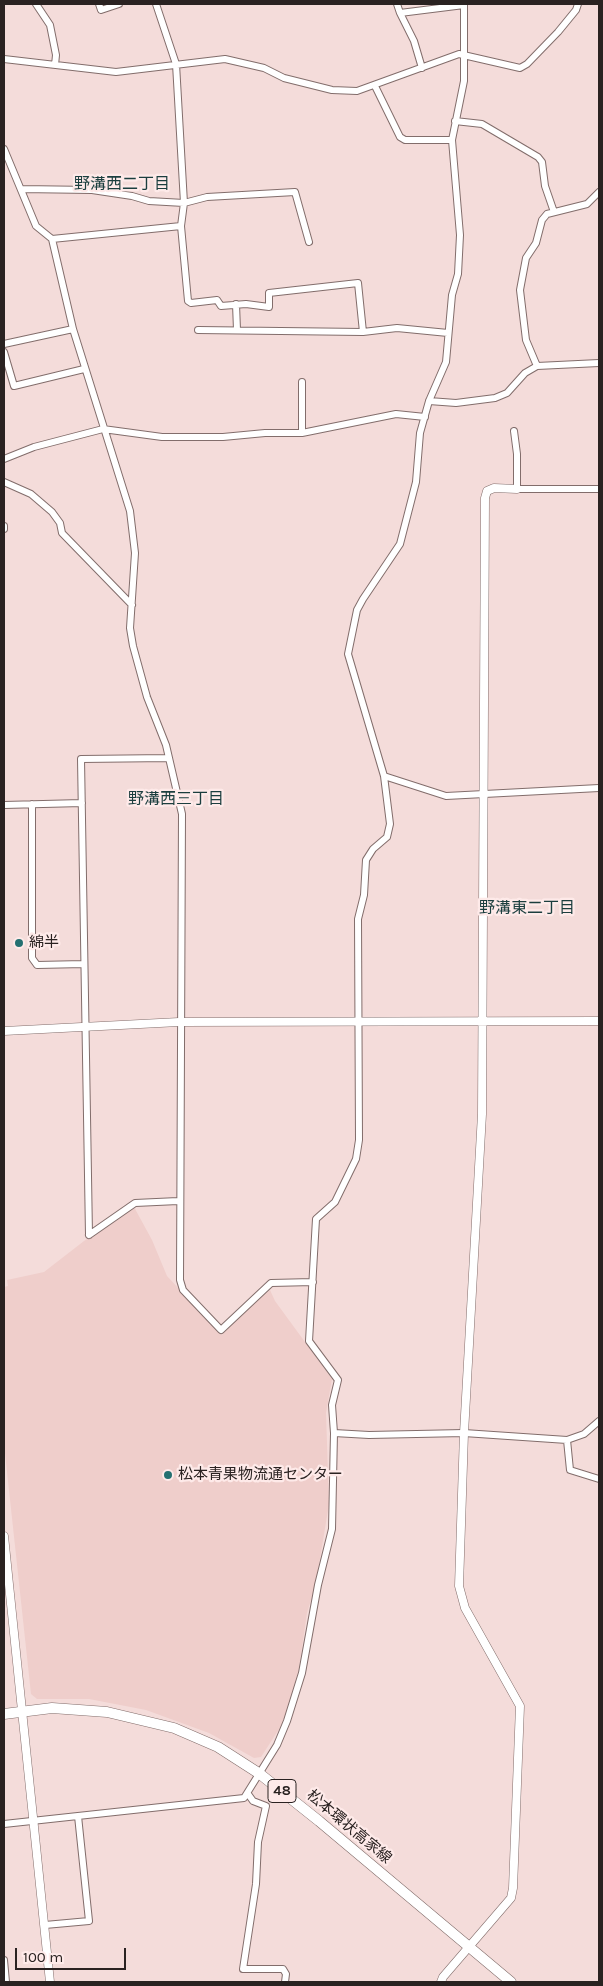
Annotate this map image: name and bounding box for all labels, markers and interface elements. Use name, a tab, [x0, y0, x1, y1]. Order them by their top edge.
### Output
district label: 野溝西二丁目	[74, 174, 170, 194]
district label: 野溝西三丁目	[128, 789, 224, 809]
district label: 野溝東二丁目	[479, 898, 575, 918]
place label: 綿半	[29, 934, 59, 952]
marker: 綿半	[13, 937, 25, 949]
place label: 松本青果物流通センター	[178, 1466, 343, 1484]
marker: 松本青果物流通センター	[162, 1469, 174, 1481]
road number: 48	[268, 1780, 296, 1802]
street label: 松本環状高家線	[303, 1786, 395, 1868]
scale bar	[18, 1938, 129, 1970]
text: 100 m	[23, 1948, 63, 1966]

